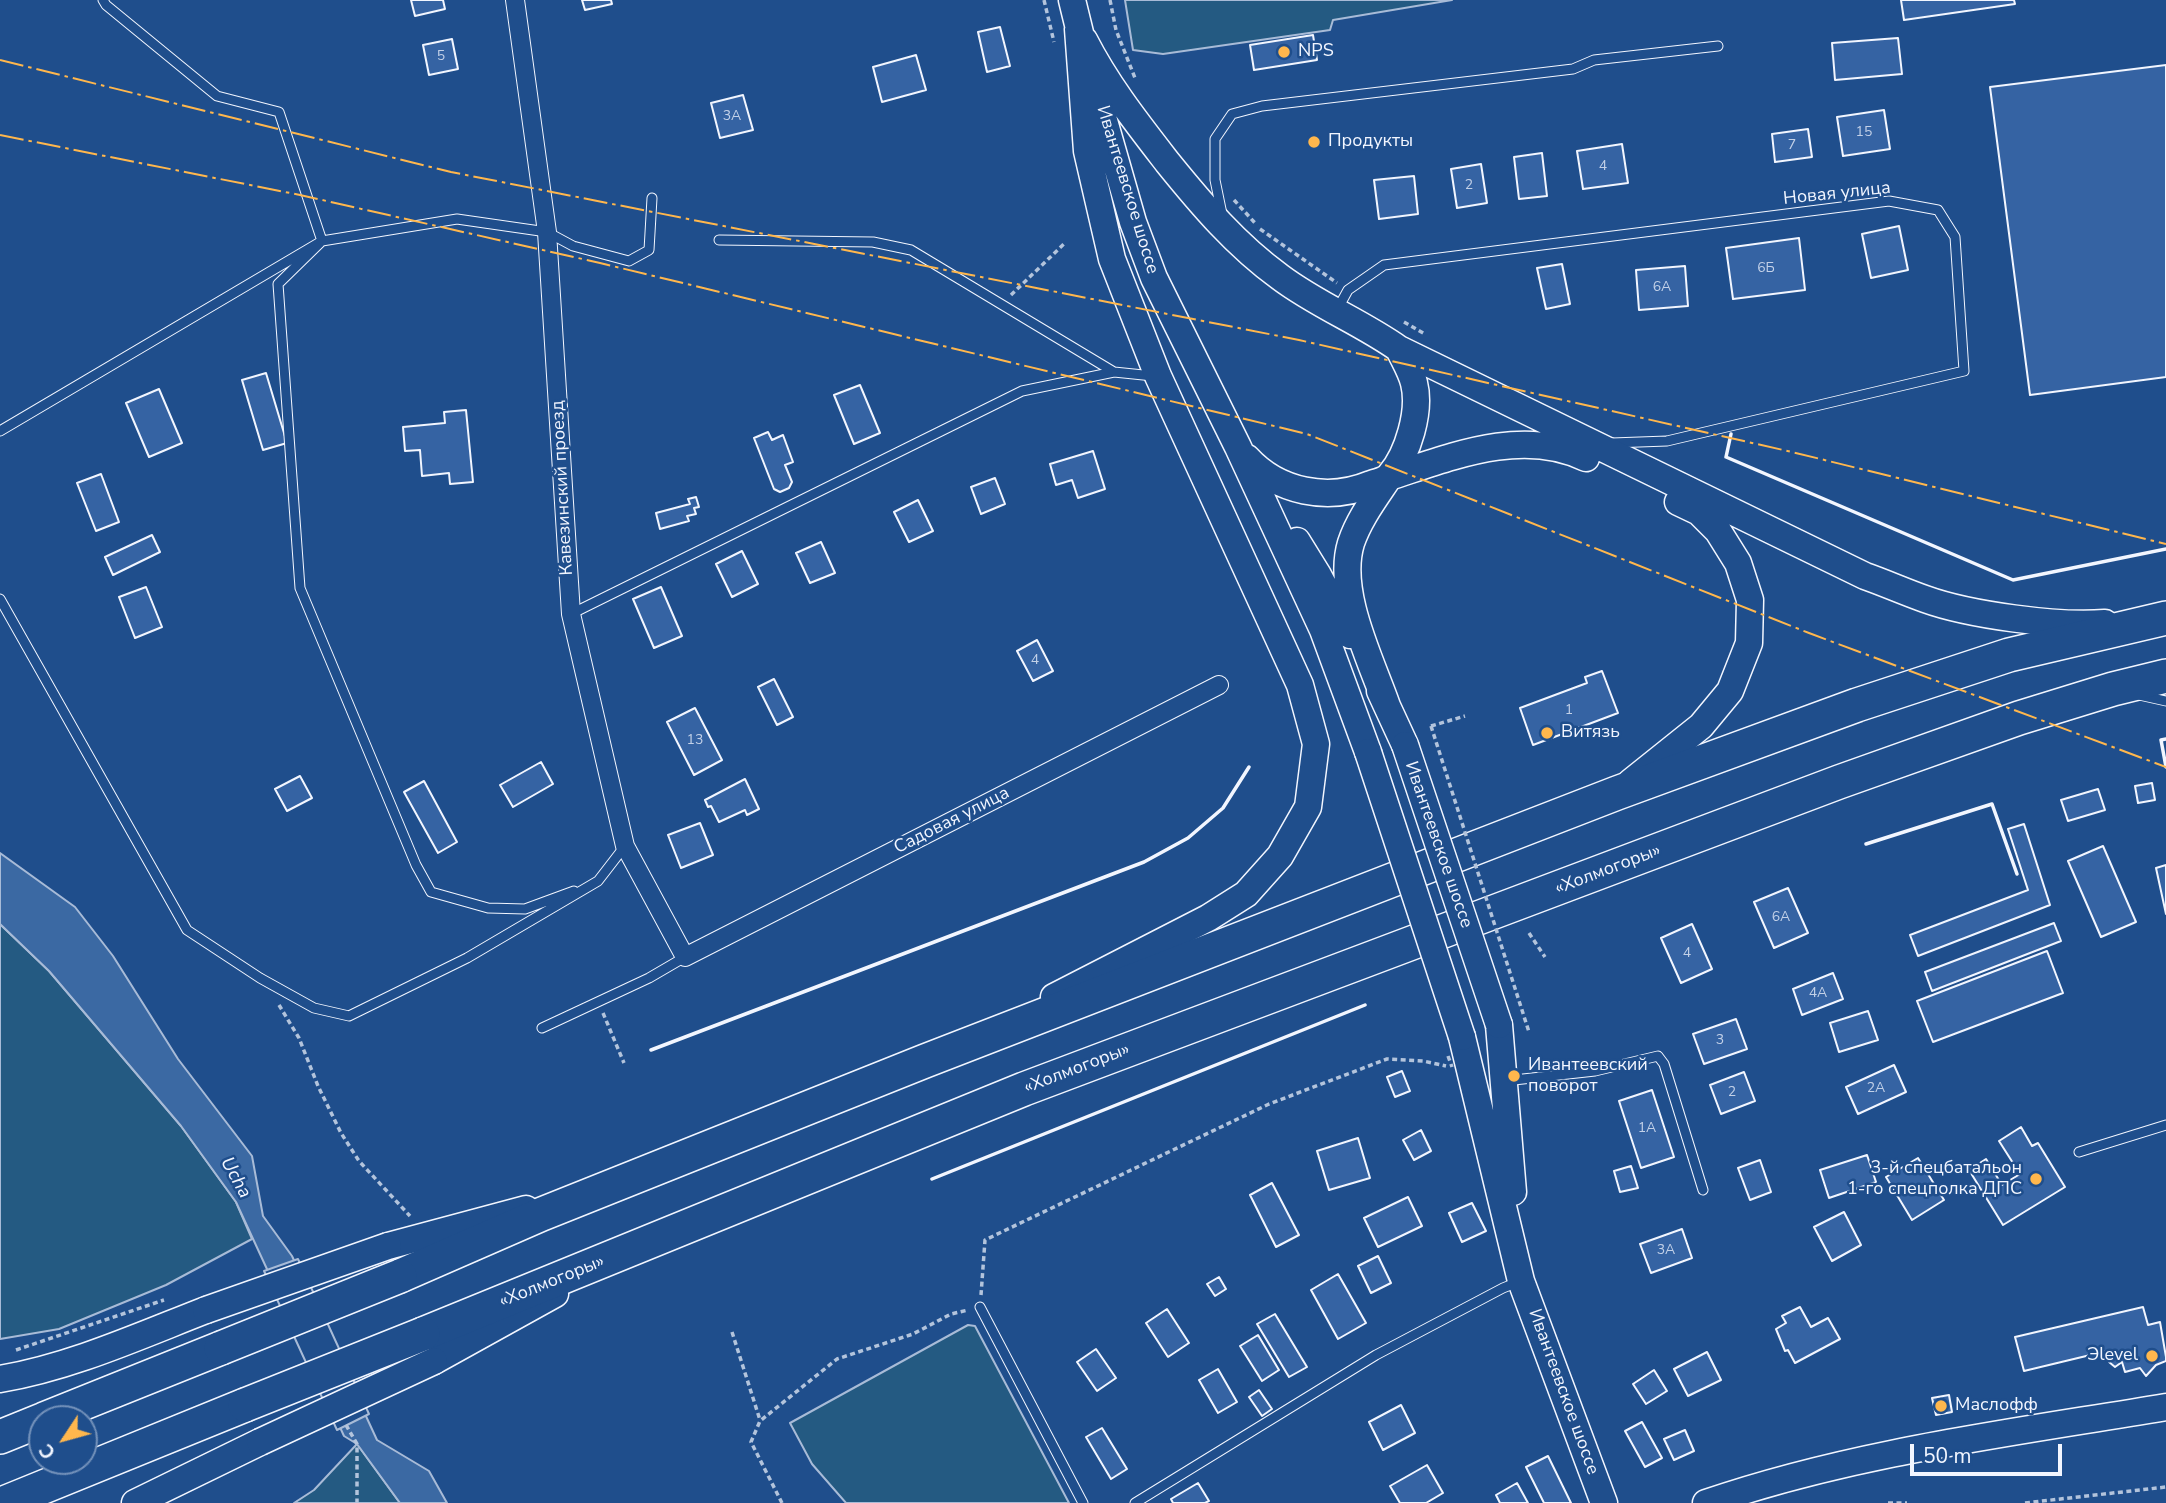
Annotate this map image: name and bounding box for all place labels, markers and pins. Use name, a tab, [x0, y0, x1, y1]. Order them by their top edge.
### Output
place label: NPS	[1298, 41, 1334, 63]
marker: NPS	[1276, 44, 1292, 60]
place label: Продукты	[1328, 131, 1413, 153]
marker: Продукты	[1306, 134, 1322, 150]
place label: Витязь	[1561, 722, 1620, 744]
marker: Витязь	[1539, 725, 1555, 741]
place label: Ивантеевский поворот	[1528, 1055, 1648, 1098]
marker: Ивантеевский поворот	[1506, 1068, 1522, 1084]
place label: 3-й спецбатальон 1-го спецполка ДПС	[1847, 1158, 2022, 1200]
marker: 3-й спецбатальон 1-го спецполка ДПС	[2028, 1171, 2044, 1187]
place label: Эlevel	[2087, 1345, 2138, 1367]
marker: Эlevel	[2144, 1348, 2160, 1364]
place label: Маслофф	[1955, 1395, 2038, 1417]
marker: Маслофф	[1933, 1398, 1949, 1414]

